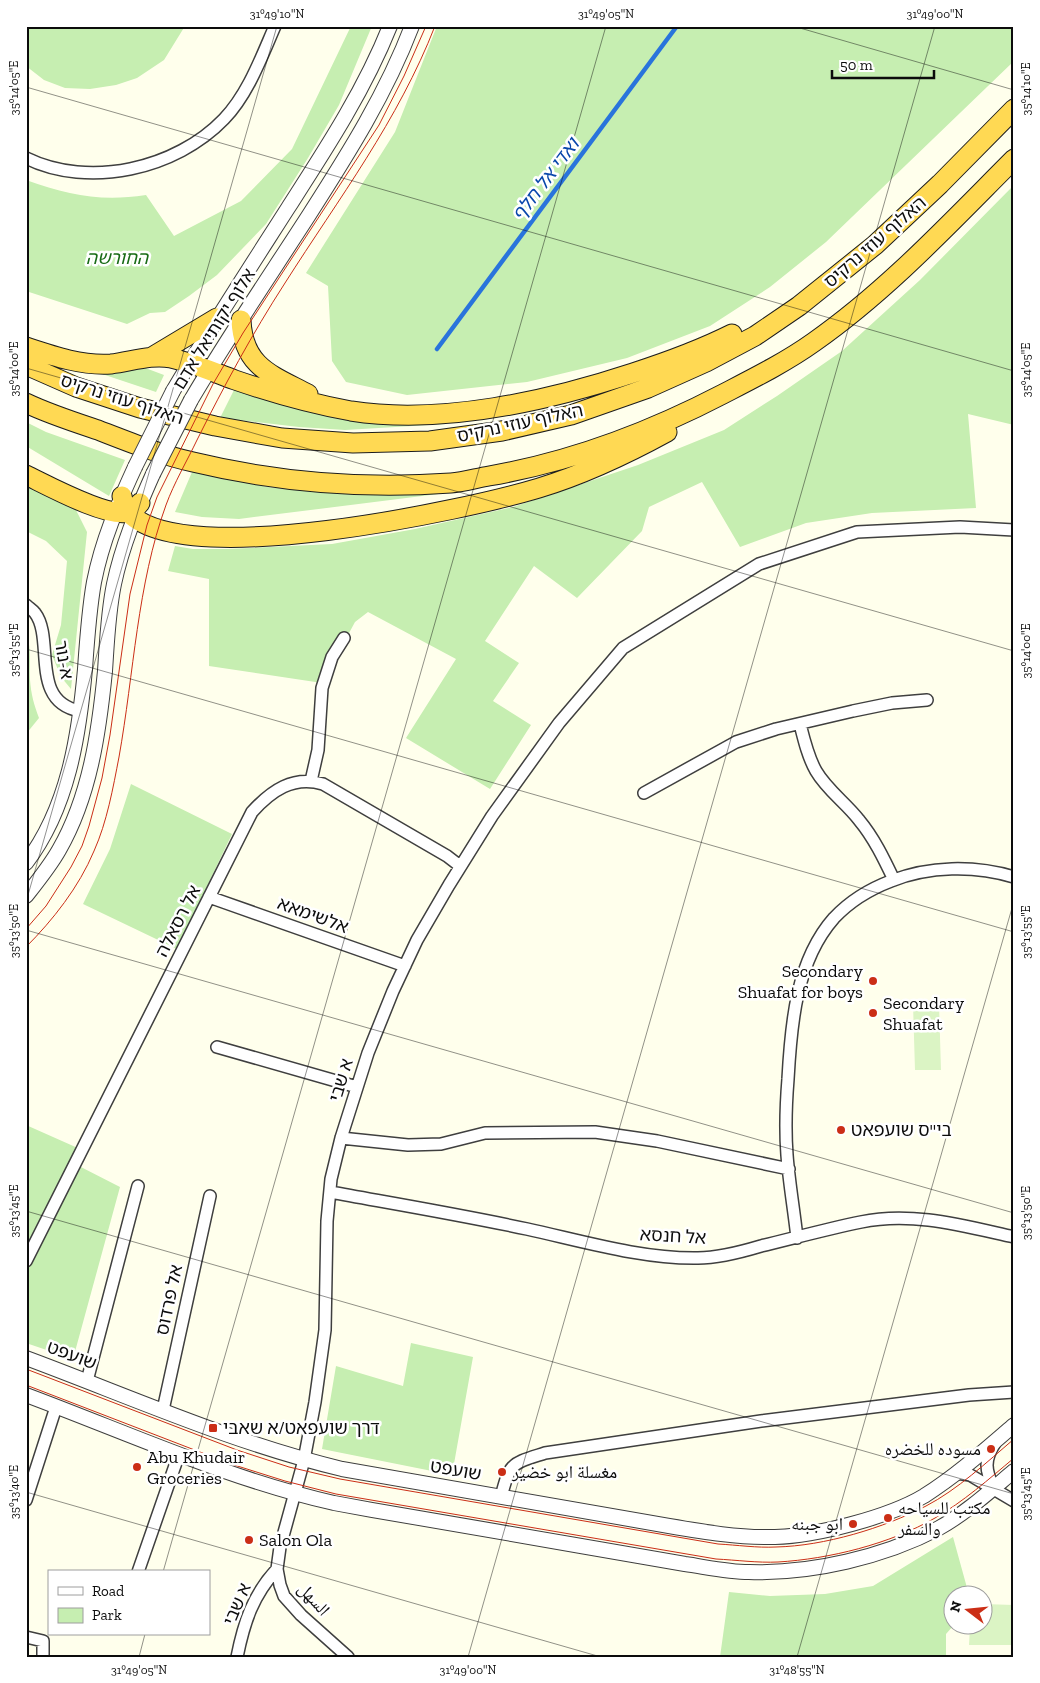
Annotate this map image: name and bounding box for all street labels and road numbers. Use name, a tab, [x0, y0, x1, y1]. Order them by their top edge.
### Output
street label: האלוף עוזי נרקיס	[819, 192, 931, 292]
street label: אלוף יקותיאל אדם	[168, 264, 260, 394]
street label: האלוף עוזי נרקיס	[58, 369, 186, 429]
street label: האלוף עוזי נרקיס	[455, 399, 585, 447]
street label: א-נור	[50, 639, 78, 681]
street label: אל רסאלה	[151, 881, 205, 961]
street label: אלשימאא	[274, 892, 352, 938]
street label: א שבי	[324, 1056, 358, 1104]
street label: אל חנסא	[639, 1223, 707, 1249]
street label: אל פרדוס	[151, 1263, 187, 1337]
street label: שועפט	[44, 1336, 100, 1374]
street label: שועפט	[429, 1455, 483, 1485]
street label: السهل	[293, 1578, 335, 1620]
street label: א שבי	[218, 1580, 256, 1628]

